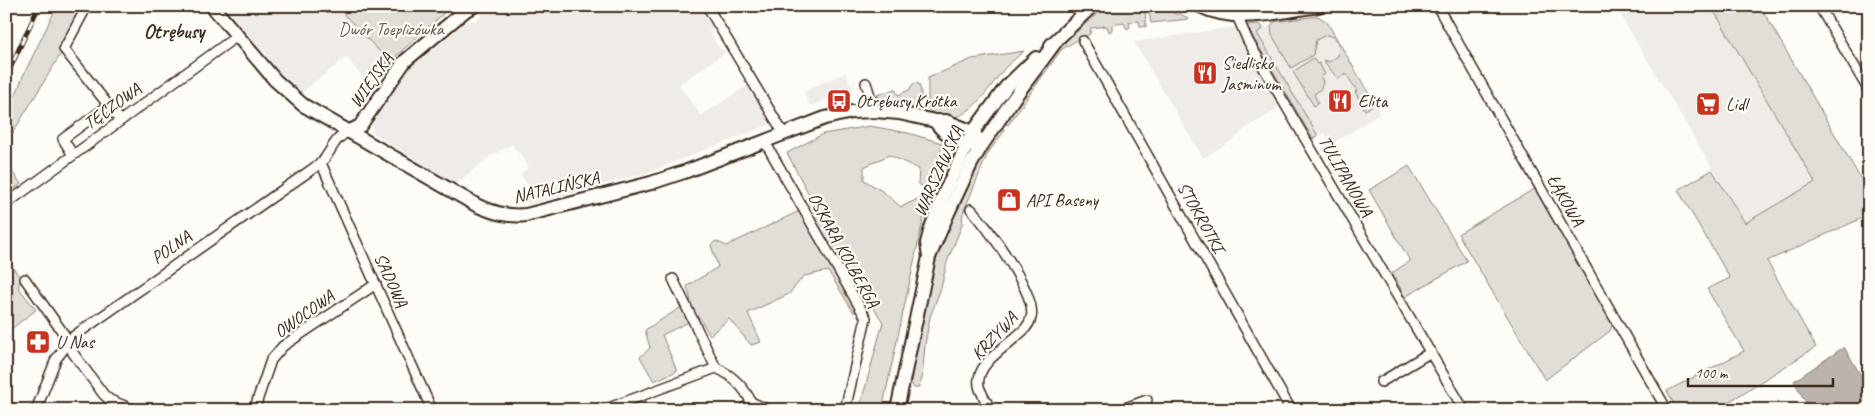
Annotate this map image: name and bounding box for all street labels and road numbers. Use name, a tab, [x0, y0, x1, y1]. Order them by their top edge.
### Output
street label: WIEJSKA	[344, 48, 398, 112]
street label: TĘCZOWA	[79, 77, 146, 134]
street label: WARSZAWSKA	[908, 122, 968, 220]
street label: TULIPANOWA	[1314, 132, 1378, 221]
street label: NATALIŃSKA	[511, 166, 602, 208]
street label: ŁĄKOWA	[1542, 170, 1590, 231]
street label: STOKROTKI	[1173, 178, 1231, 259]
street label: OSKARA KOLBERGA	[803, 189, 885, 312]
street label: POLNA	[147, 225, 196, 269]
street label: SADOWA	[369, 250, 413, 311]
street label: OWOCOWA	[270, 285, 339, 343]
street label: KRZYWA	[966, 307, 1022, 365]

